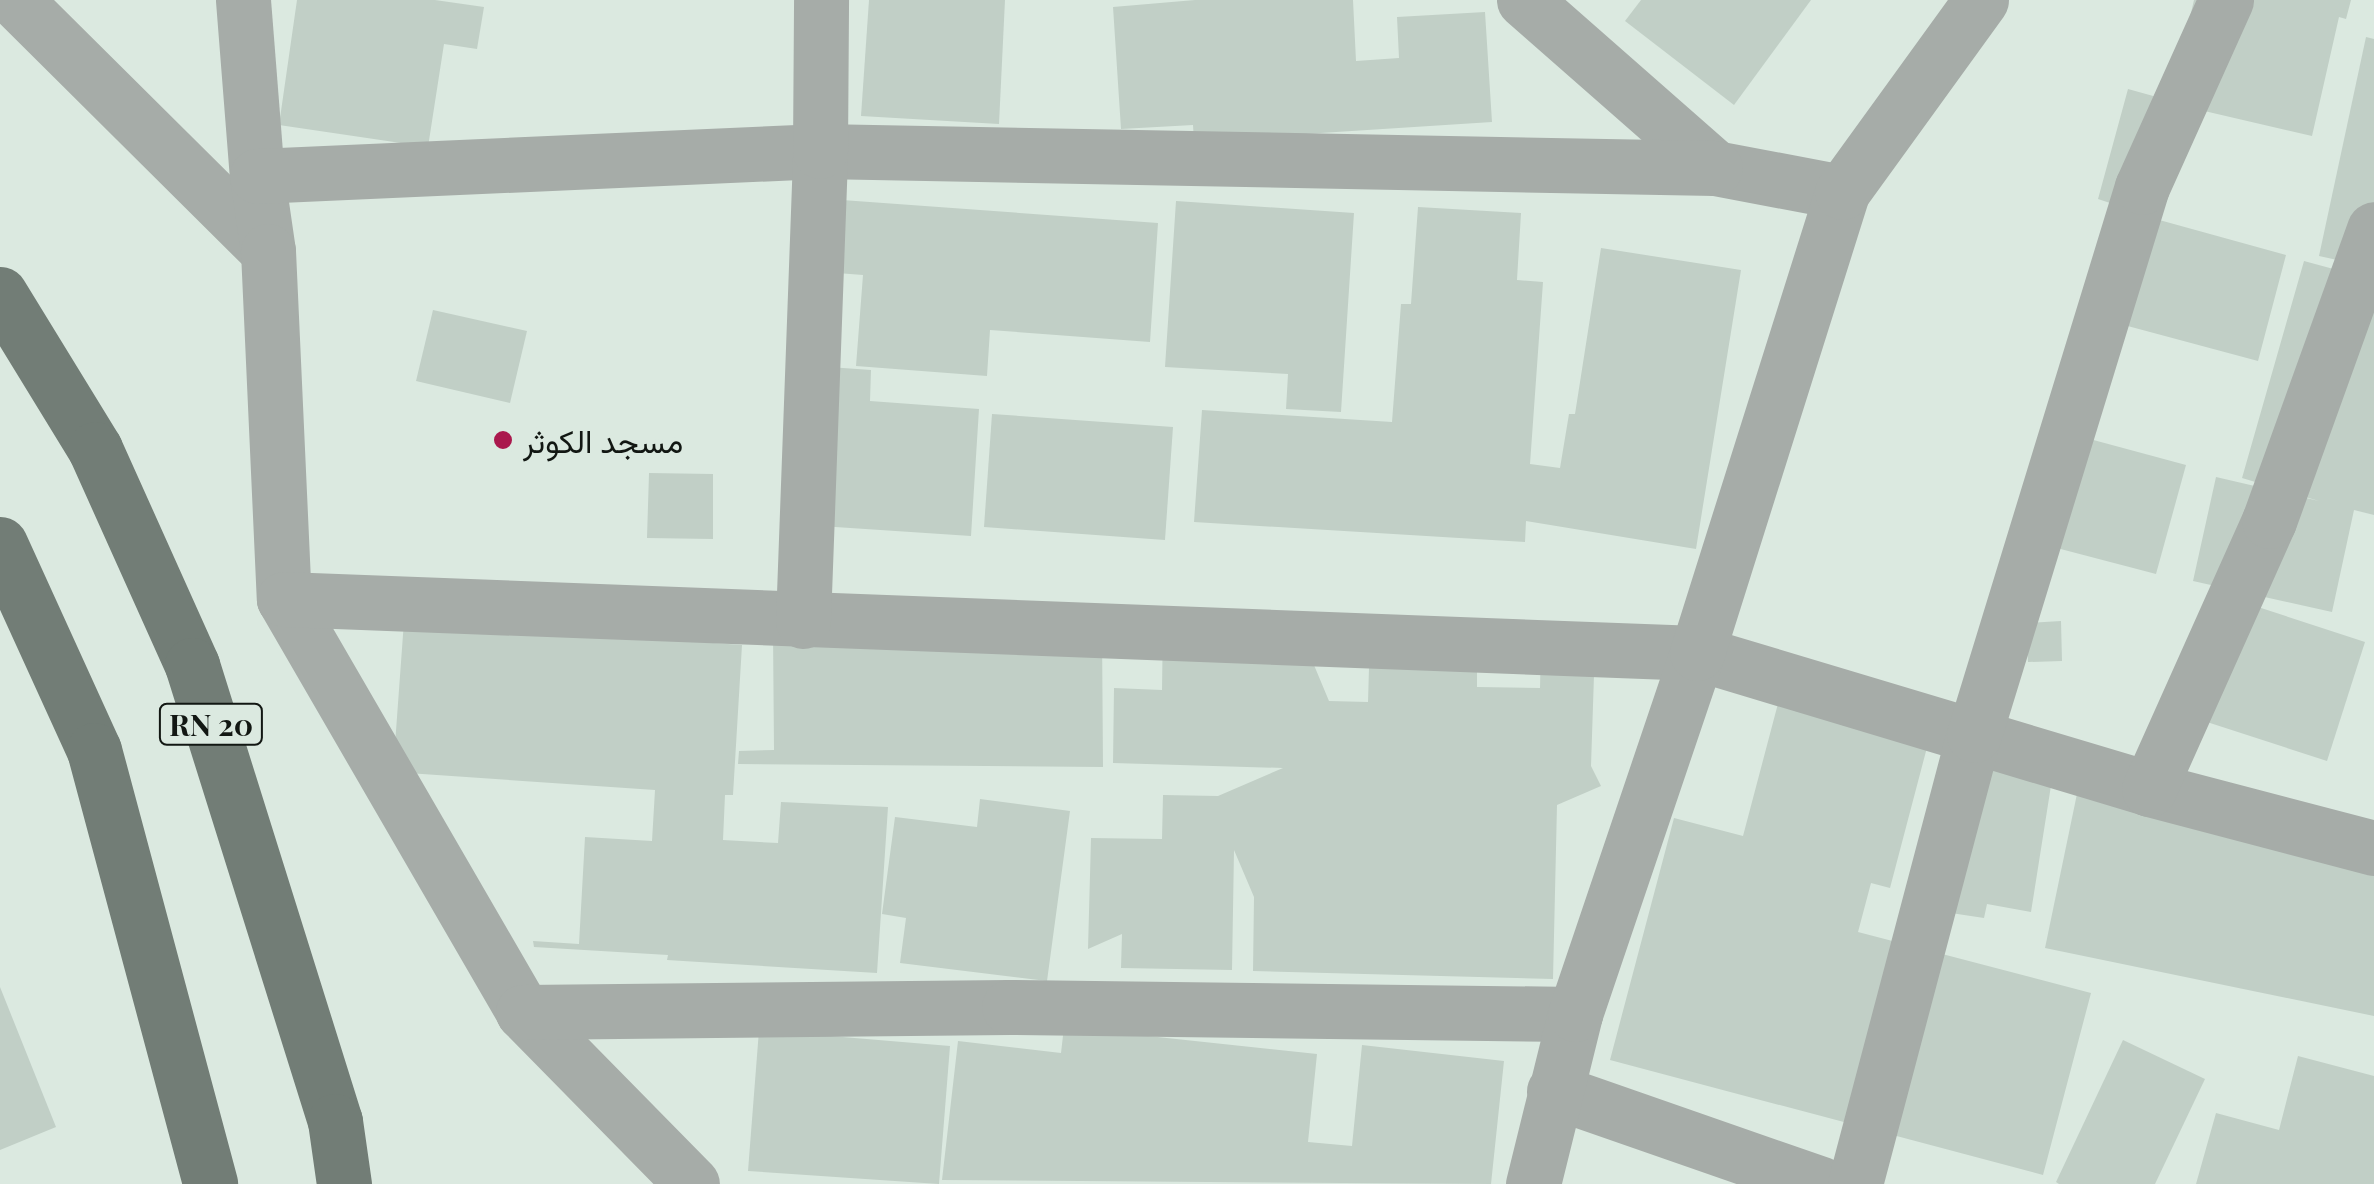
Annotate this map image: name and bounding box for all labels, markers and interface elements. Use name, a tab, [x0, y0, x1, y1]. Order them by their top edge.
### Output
place label: مسجد الكوثر	[523, 421, 683, 459]
marker: مسجد الكوثر	[492, 429, 514, 451]
road number: RN 20	[158, 699, 264, 749]

